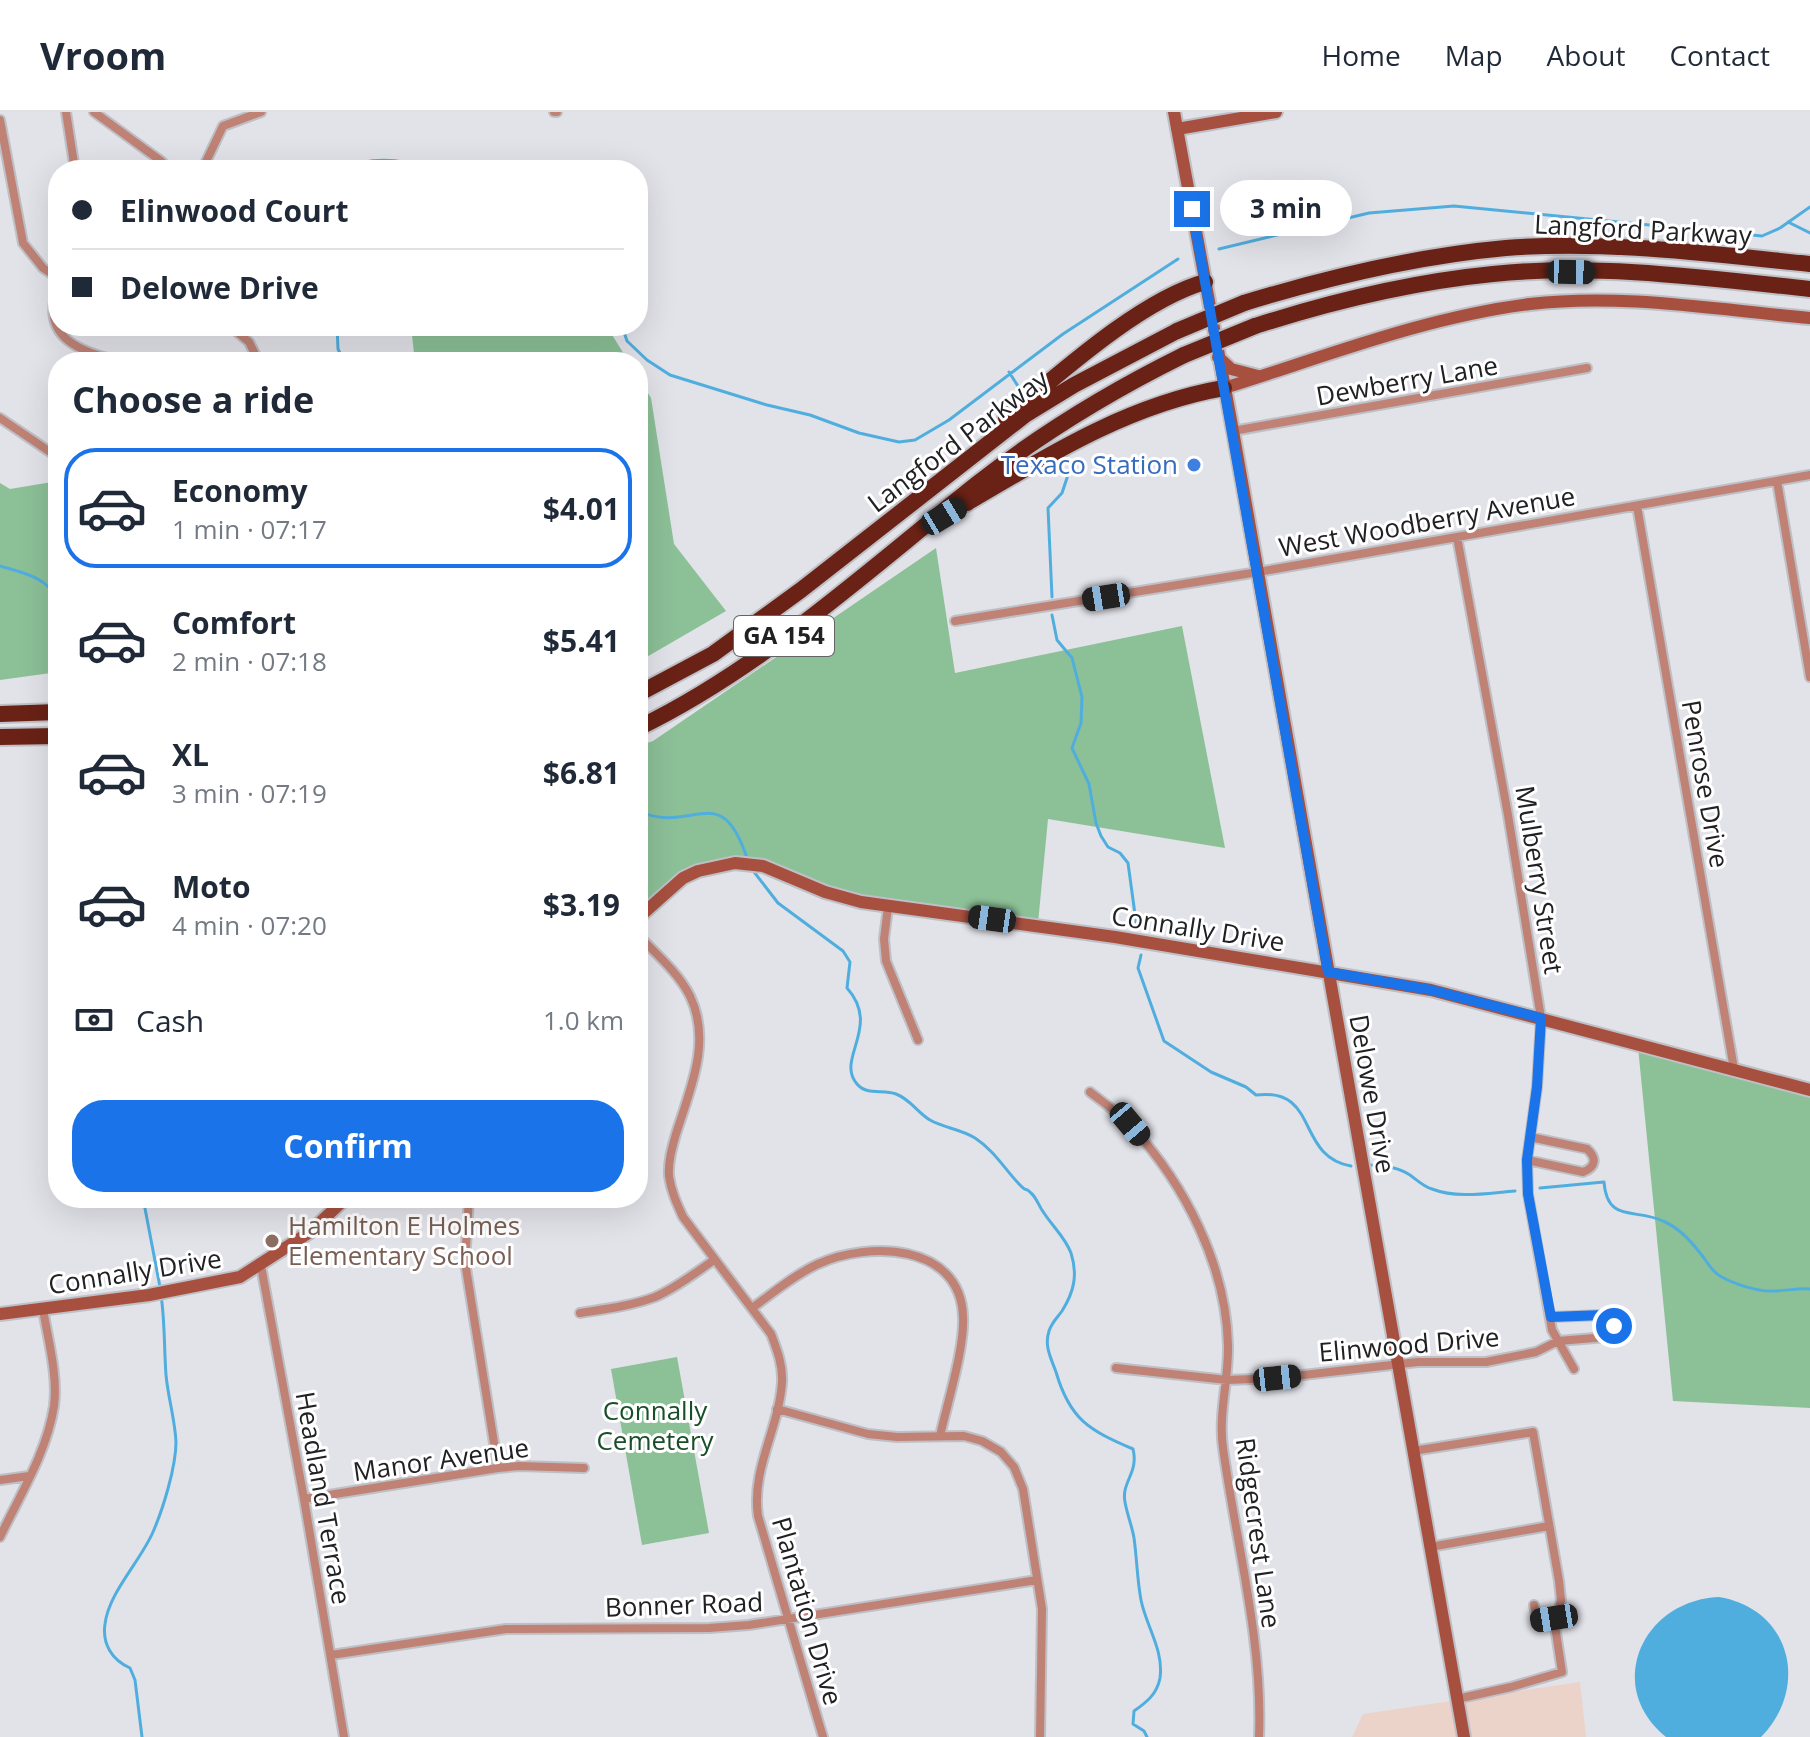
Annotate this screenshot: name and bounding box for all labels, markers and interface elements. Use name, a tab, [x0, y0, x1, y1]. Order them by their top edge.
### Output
text: Vroom	[40, 29, 166, 81]
text: Home	[1322, 36, 1401, 74]
text: Map	[1445, 36, 1503, 74]
text: About	[1547, 36, 1625, 74]
text: Contact	[1669, 36, 1770, 74]
callout: 3 min	[1220, 181, 1352, 237]
text: Elinwood Court	[120, 190, 349, 231]
text: 3 min	[1250, 190, 1322, 226]
route end	[1174, 191, 1210, 227]
street label: Langford Parkway	[1533, 205, 1754, 253]
car	[1547, 260, 1595, 284]
text: Delowe Drive	[120, 267, 319, 308]
street label: Dewberry Lane	[1313, 346, 1500, 414]
street label: Langford Parkway	[860, 360, 1056, 520]
text: Choose a ride	[72, 375, 314, 424]
place label: Texaco Station	[1001, 446, 1178, 482]
marker: Texaco Station	[1185, 456, 1203, 474]
text: Economy	[172, 470, 308, 511]
icon: car	[76, 472, 148, 544]
street label: West Woodberry Avenue	[1276, 477, 1578, 565]
text: $4.01	[543, 488, 620, 529]
car	[917, 493, 971, 539]
text: 1 min · 07:17	[172, 511, 327, 547]
car	[1080, 581, 1132, 613]
text: Comfort	[172, 602, 296, 643]
icon: car	[76, 604, 148, 676]
road number: GA 154	[734, 616, 834, 656]
text: $5.41	[543, 620, 620, 661]
text: 2 min · 07:18	[172, 643, 327, 679]
street label: Penrose Drive	[1674, 697, 1738, 871]
text: XL	[172, 734, 209, 775]
icon: car	[76, 736, 148, 808]
text: $6.81	[543, 752, 620, 793]
text: 3 min · 07:19	[172, 775, 327, 811]
street label: Mulberry Street	[1507, 783, 1573, 977]
text: Moto	[172, 866, 250, 907]
icon: car	[76, 868, 148, 940]
text: $3.19	[543, 884, 620, 925]
street label: Connally Drive	[1109, 897, 1287, 959]
car	[967, 904, 1017, 934]
text: 4 min · 07:20	[172, 907, 327, 943]
icon: cash	[72, 998, 116, 1042]
text: Cash	[136, 1000, 204, 1041]
text: 1.0 km	[543, 1002, 624, 1038]
street label: Delowe Drive	[1341, 1012, 1405, 1176]
car	[1105, 1098, 1155, 1150]
button: Confirm	[72, 1100, 624, 1192]
place label: Hamilton E Holmes Elementary School	[288, 1207, 520, 1273]
marker: Hamilton E Holmes Elementary School	[263, 1232, 281, 1250]
street label: Connally Drive	[46, 1240, 224, 1302]
route start	[1596, 1308, 1632, 1344]
street label: Elinwood Drive	[1317, 1318, 1501, 1370]
car	[1252, 1364, 1302, 1392]
street label: Headland Terrace	[288, 1389, 360, 1607]
park label: Connally Cemetery	[596, 1392, 715, 1458]
street label: Manor Avenue	[351, 1429, 531, 1489]
street label: Ridgecrest Lane	[1228, 1435, 1290, 1630]
street label: Plantation Drive	[764, 1512, 852, 1709]
street label: Bonner Road	[604, 1583, 764, 1625]
car	[1528, 1602, 1580, 1634]

